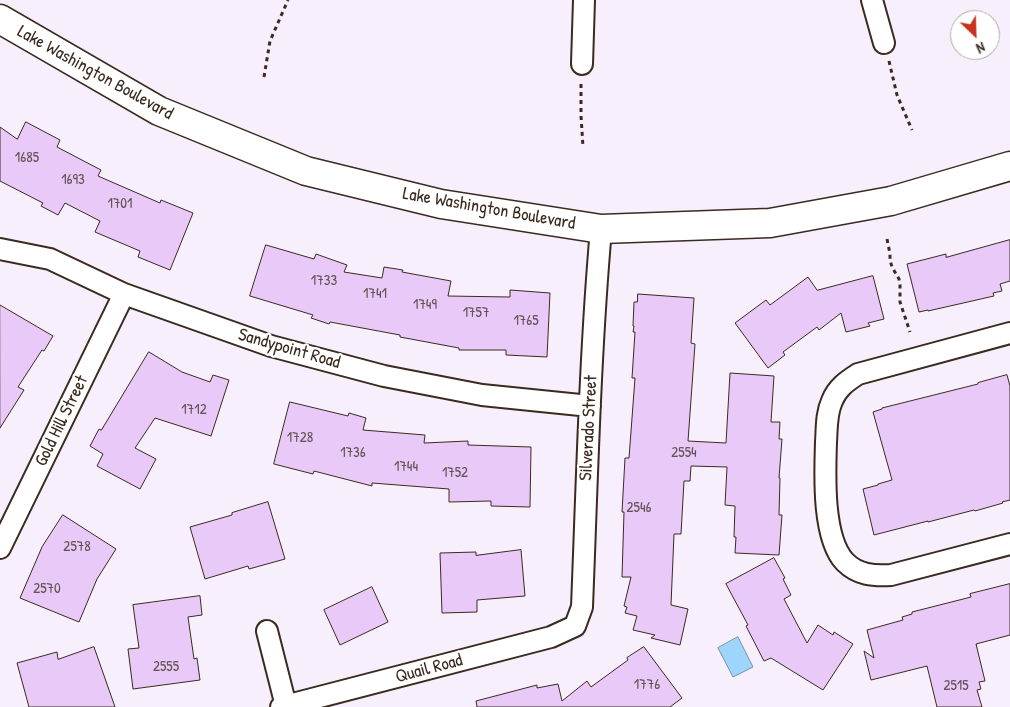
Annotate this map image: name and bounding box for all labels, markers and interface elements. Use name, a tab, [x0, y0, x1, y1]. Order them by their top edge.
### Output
north arrow	[950, 10, 1000, 60]
street label: Lake Washington Boulevard	[13, 21, 177, 125]
text: N	[974, 38, 988, 58]
house number: 1685	[15, 149, 39, 167]
house number: 1693	[61, 171, 85, 189]
street label: Lake Washington Boulevard	[401, 183, 577, 235]
house number: 1701	[107, 195, 133, 213]
house number: 1733	[311, 272, 337, 290]
house number: 1741	[363, 285, 387, 303]
house number: 1749	[413, 296, 437, 314]
house number: 1757	[463, 304, 489, 322]
house number: 1765	[513, 312, 539, 330]
street label: Sandypoint Road	[236, 324, 342, 374]
street label: Gold Hill Street	[31, 372, 93, 470]
street label: Silverado Street	[575, 375, 603, 481]
house number: 1712	[181, 401, 207, 419]
house number: 1728	[287, 429, 313, 447]
house number: 1736	[340, 444, 366, 462]
house number: 2554	[671, 444, 697, 462]
house number: 1744	[394, 458, 418, 476]
house number: 1752	[442, 464, 468, 482]
house number: 2546	[627, 499, 651, 517]
house number: 2578	[63, 538, 91, 556]
house number: 2570	[33, 580, 61, 598]
street label: Quail Road	[393, 650, 465, 688]
house number: 2555	[153, 658, 179, 676]
house number: 1776	[634, 676, 660, 694]
house number: 2515	[943, 677, 969, 695]

